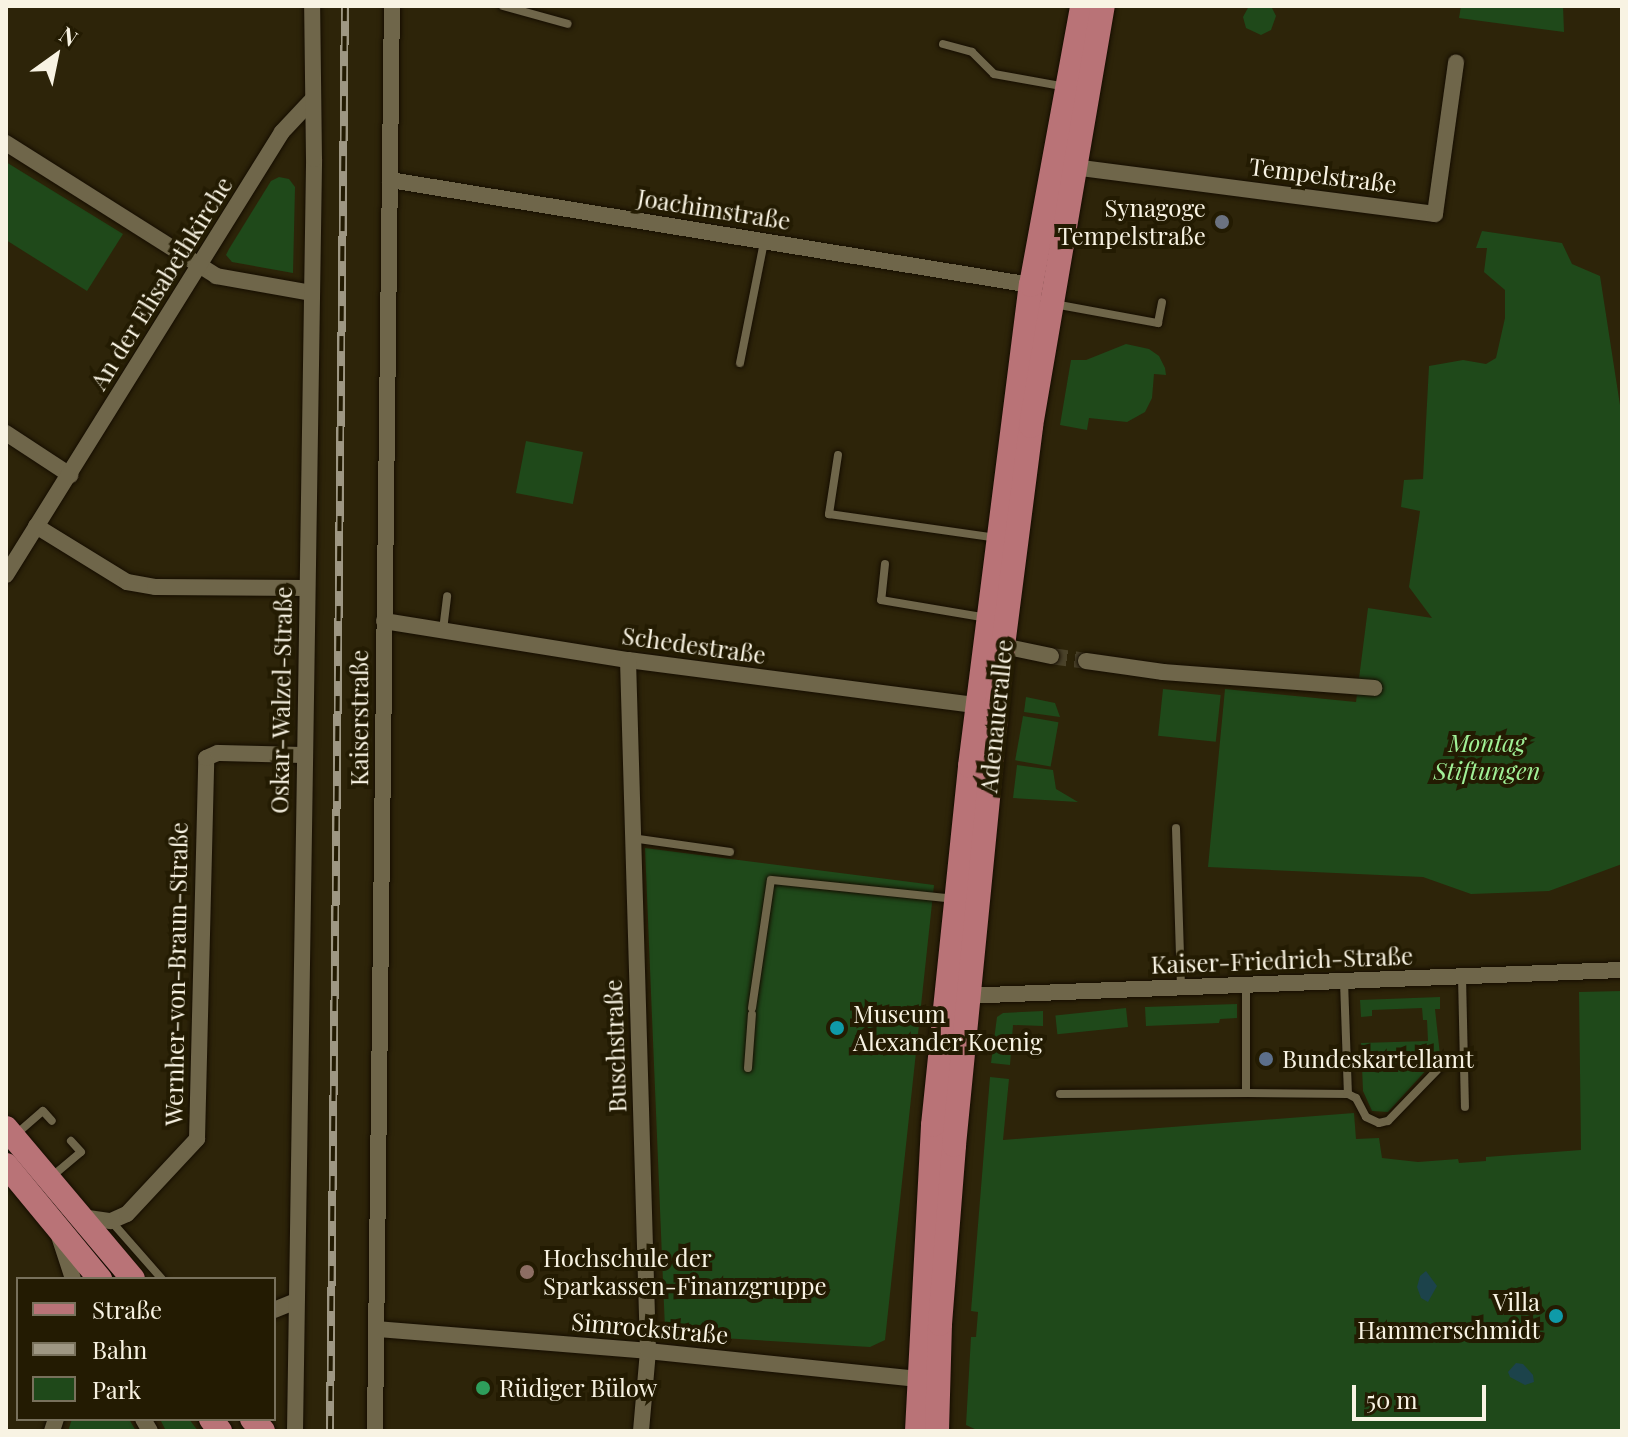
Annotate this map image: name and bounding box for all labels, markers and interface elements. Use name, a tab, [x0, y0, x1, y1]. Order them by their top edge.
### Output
north arrow	[16, 16, 96, 96]
text: N	[54, 19, 84, 53]
street label: Tempelstraße	[1248, 152, 1398, 198]
street label: An der Elisabethkirche	[84, 171, 238, 395]
street label: Joachimstraße	[635, 183, 793, 235]
place label: Synagoge Tempelstraße	[1058, 194, 1206, 250]
marker: Synagoge Tempelstraße	[1213, 213, 1231, 231]
street label: Oskar-Walzel-Straße	[265, 586, 297, 814]
street label: Schedestraße	[620, 621, 768, 669]
street label: Adenauerallee	[974, 638, 1018, 794]
street label: Kaiserstraße	[345, 650, 373, 786]
park label: Montag Stiftungen	[1434, 729, 1540, 785]
street label: Wernher-von-Braun-Straße	[159, 822, 193, 1126]
street label: Kaiser-Friedrich-Straße	[1150, 941, 1414, 979]
street label: Buschstraße	[598, 979, 632, 1113]
place label: Museum Alexander Koenig	[853, 1000, 1043, 1056]
marker: Museum Alexander Koenig	[828, 1019, 846, 1037]
place label: Bundeskartellamt	[1282, 1045, 1474, 1073]
marker: Bundeskartellamt	[1257, 1050, 1275, 1068]
place label: Hochschule der Sparkassen-Finanzgruppe	[543, 1244, 827, 1300]
marker: Hochschule der Sparkassen-Finanzgruppe	[518, 1263, 536, 1281]
legend	[16, 1277, 276, 1421]
place label: Villa Hammerschmidt	[1357, 1288, 1540, 1344]
text: Straße	[92, 1293, 162, 1325]
street label: Simrockstraße	[570, 1307, 730, 1349]
marker: Villa Hammerschmidt	[1547, 1307, 1565, 1325]
text: Bahn	[92, 1333, 147, 1365]
scale bar	[1356, 1369, 1490, 1419]
text: Park	[92, 1373, 141, 1405]
place label: Rüdiger Bülow	[499, 1374, 658, 1402]
marker: Rüdiger Bülow	[474, 1379, 492, 1397]
text: 50 m	[1366, 1383, 1418, 1415]

